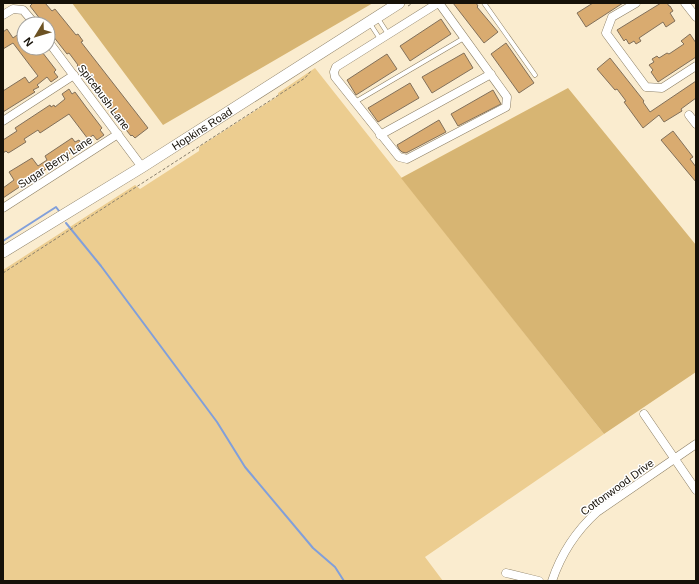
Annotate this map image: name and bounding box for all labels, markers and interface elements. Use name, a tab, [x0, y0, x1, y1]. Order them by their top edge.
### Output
north arrow	[16, 16, 56, 56]
text: N	[21, 35, 35, 49]
street label: Spicebush Lane	[75, 62, 133, 132]
street label: Hopkins Road	[170, 105, 234, 152]
street label: Sugar Berry Lane	[16, 133, 94, 191]
street label: Cottonwood Drive	[578, 456, 656, 518]

